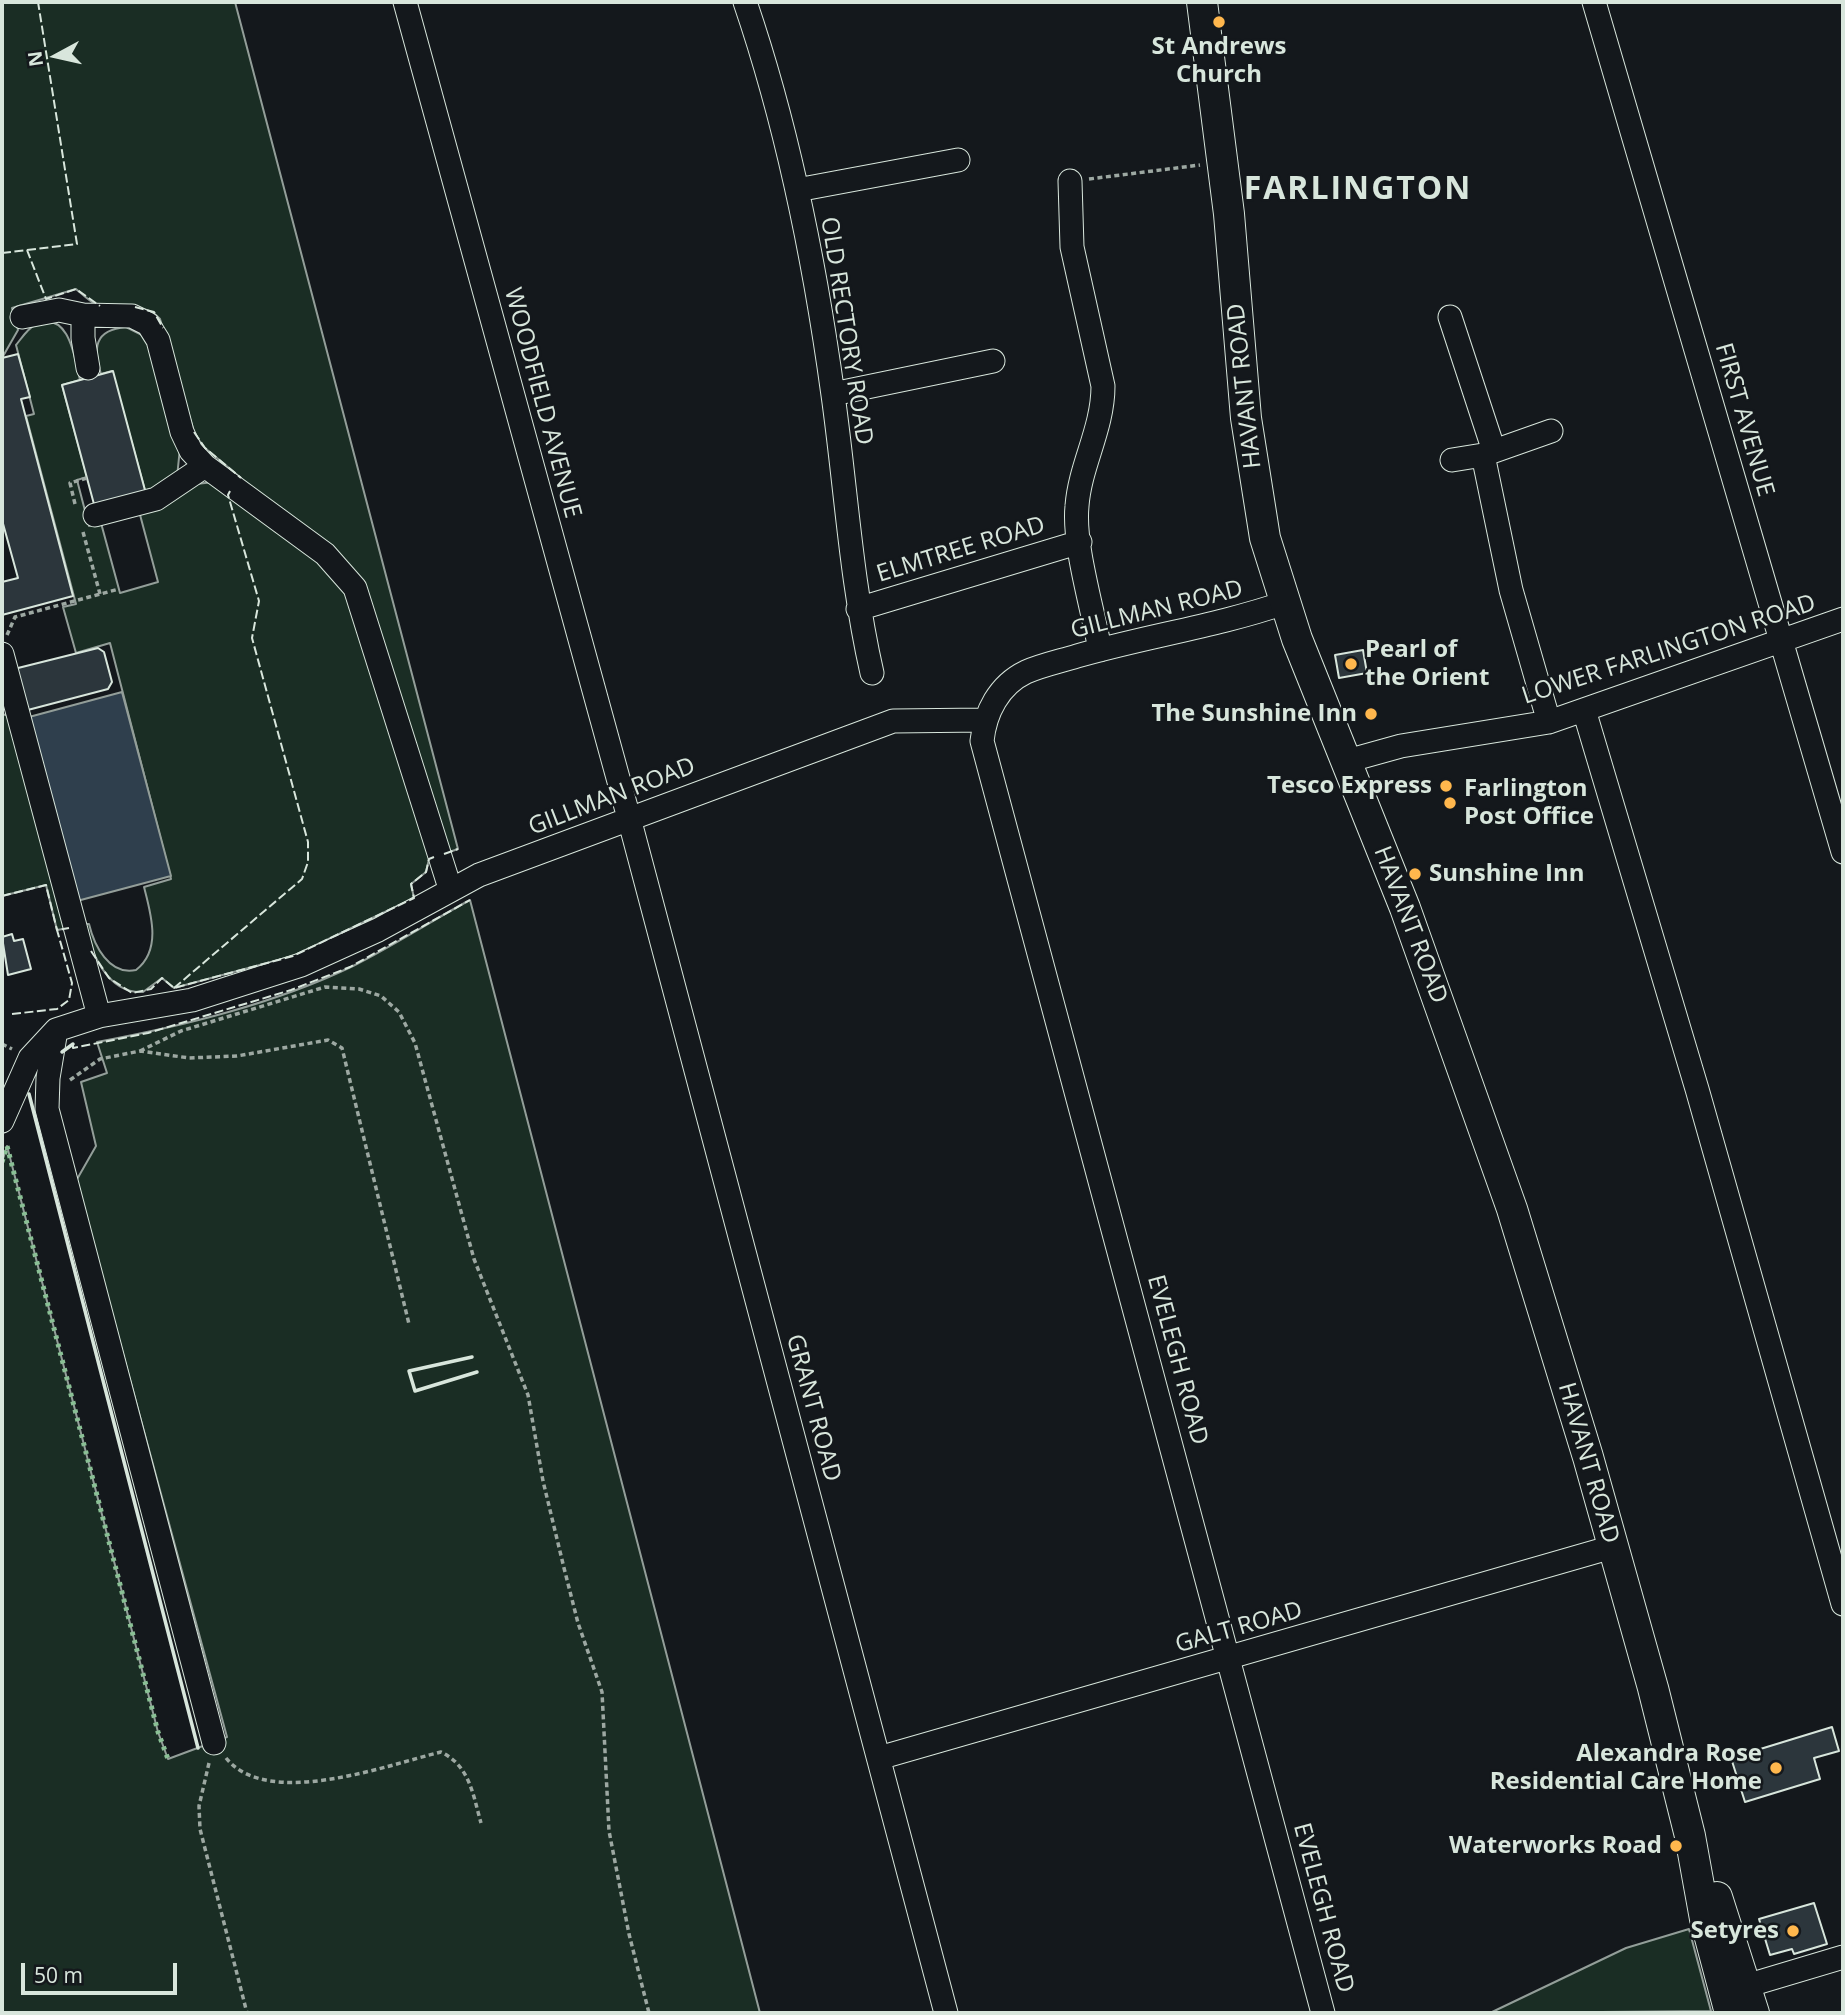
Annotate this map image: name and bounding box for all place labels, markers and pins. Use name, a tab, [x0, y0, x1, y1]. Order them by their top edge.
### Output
marker: St Andrews Church	[1211, 14, 1227, 30]
place label: St Andrews Church	[1152, 33, 1286, 89]
place label: Pearl of the Orient	[1365, 636, 1489, 692]
marker: Pearl of the Orient	[1343, 656, 1359, 672]
place label: The Sunshine Inn	[1151, 700, 1357, 728]
marker: The Sunshine Inn	[1363, 706, 1379, 722]
place label: Tesco Express	[1267, 772, 1432, 800]
place label: Farlington Post Office	[1464, 775, 1594, 831]
marker: Tesco Express	[1438, 778, 1454, 794]
marker: Farlington Post Office	[1442, 795, 1458, 811]
place label: Sunshine Inn	[1429, 860, 1584, 888]
marker: Sunshine Inn	[1407, 866, 1423, 882]
place label: Alexandra Rose Residential Care Home	[1490, 1740, 1762, 1796]
marker: Alexandra Rose Residential Care Home	[1768, 1760, 1784, 1776]
place label: Waterworks Road	[1449, 1832, 1662, 1860]
marker: Waterworks Road	[1668, 1838, 1684, 1854]
place label: Setyres	[1691, 1917, 1779, 1945]
marker: Setyres	[1785, 1923, 1801, 1939]

